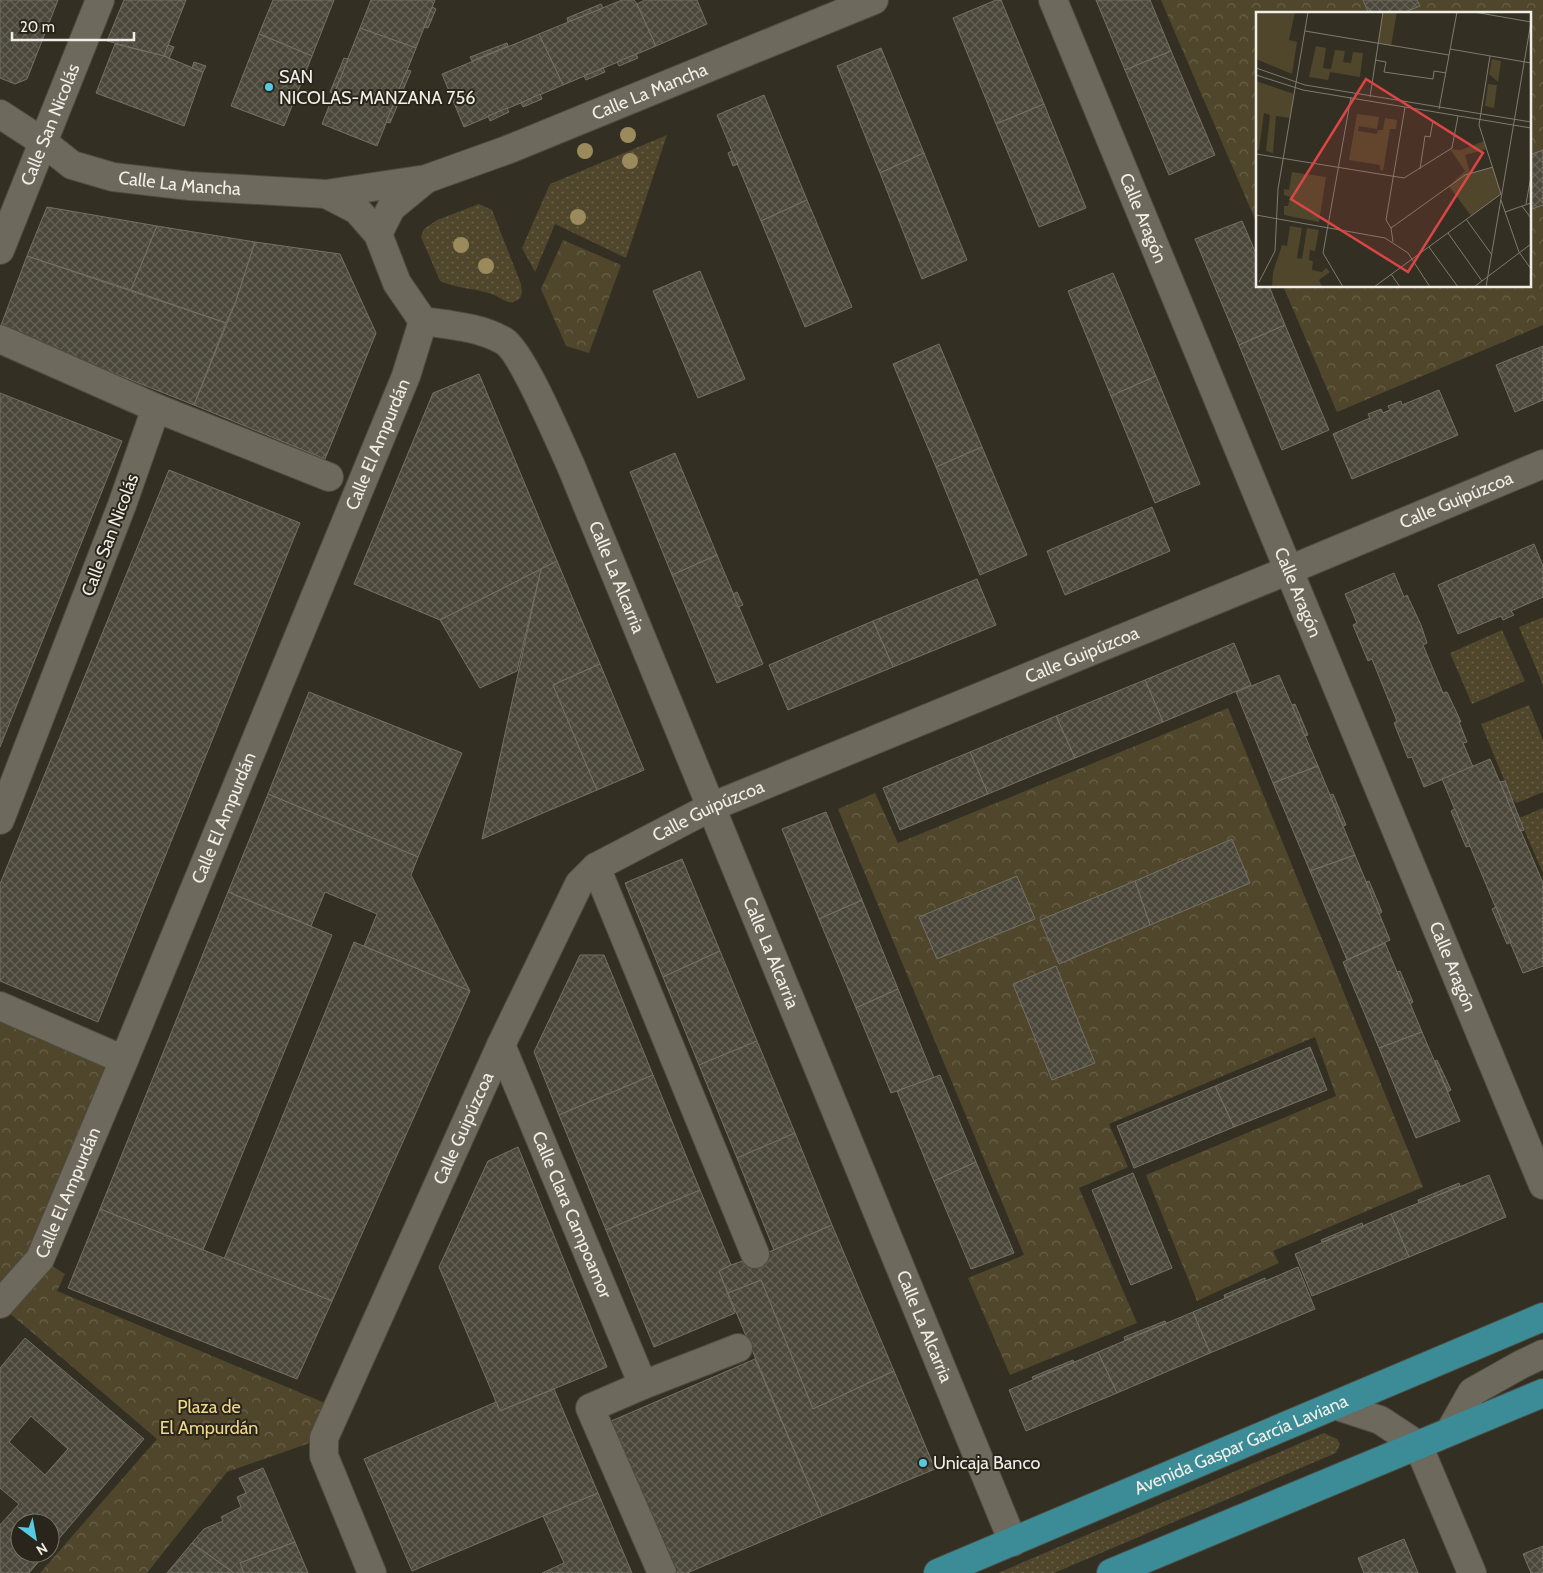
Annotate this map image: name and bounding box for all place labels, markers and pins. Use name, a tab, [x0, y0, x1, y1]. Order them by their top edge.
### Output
place label: SAN NICOLAS-MANZANA 756	[279, 66, 475, 109]
marker: SAN NICOLAS-MANZANA 756	[263, 81, 275, 93]
place label: Unicaja Banco	[933, 1452, 1040, 1474]
marker: Unicaja Banco	[917, 1457, 929, 1469]

